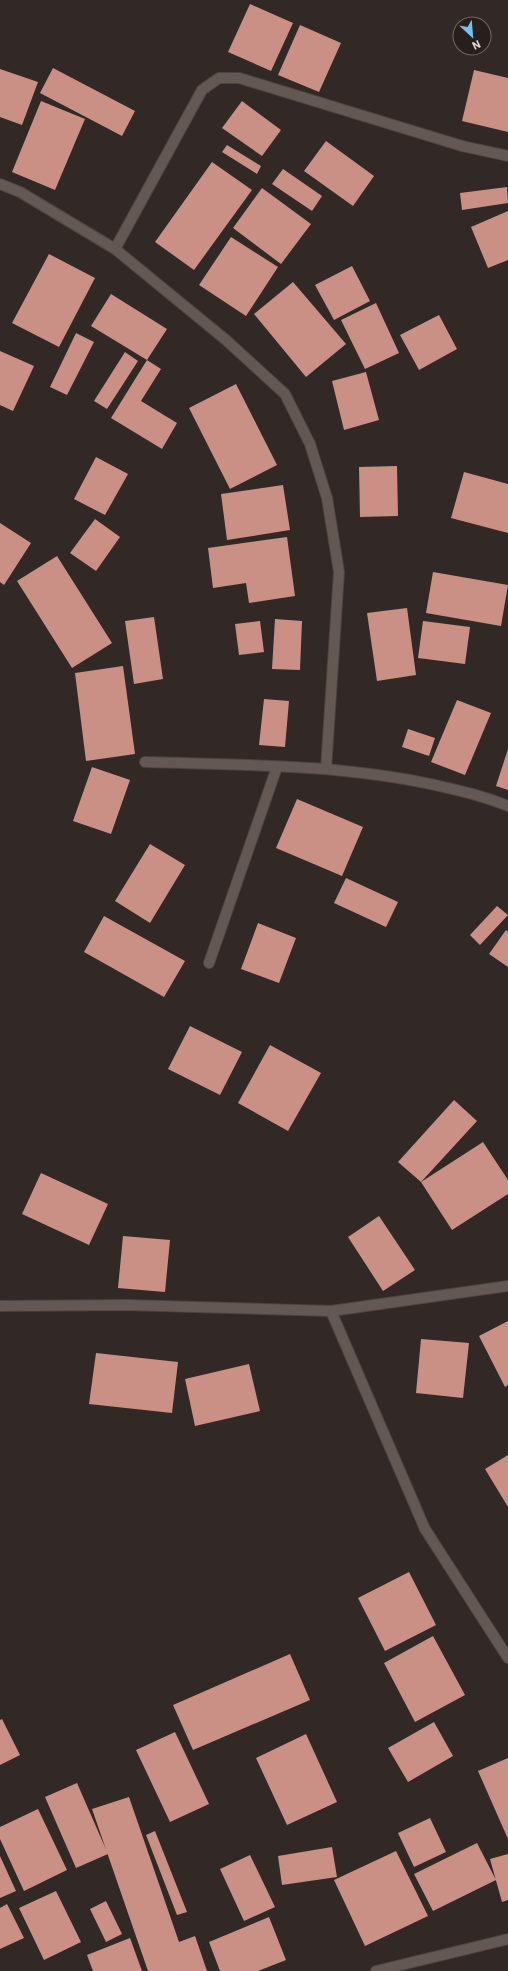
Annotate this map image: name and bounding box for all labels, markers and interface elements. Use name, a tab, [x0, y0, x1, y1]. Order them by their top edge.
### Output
north arrow	[452, 16, 492, 56]
text: N	[470, 37, 483, 53]

